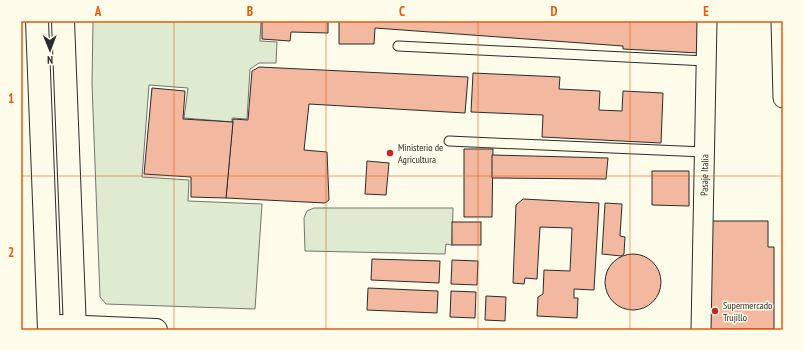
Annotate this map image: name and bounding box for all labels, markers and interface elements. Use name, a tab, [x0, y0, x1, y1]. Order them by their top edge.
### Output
text: A	[94, 3, 102, 20]
text: B	[247, 3, 253, 20]
text: C	[399, 3, 405, 20]
text: D	[551, 3, 558, 20]
text: E	[703, 3, 709, 20]
north arrow	[30, 30, 70, 70]
text: N	[47, 53, 53, 67]
text: 1	[8, 90, 14, 107]
place label: Ministerio de Agricultura	[398, 141, 443, 166]
marker: Ministerio de Agricultura	[385, 148, 395, 158]
street label: Pasaje Italia	[697, 154, 711, 196]
text: 2	[8, 244, 14, 261]
place label: Supermercado Trujillo	[723, 299, 772, 324]
marker: Supermercado Trujillo	[710, 306, 720, 316]

